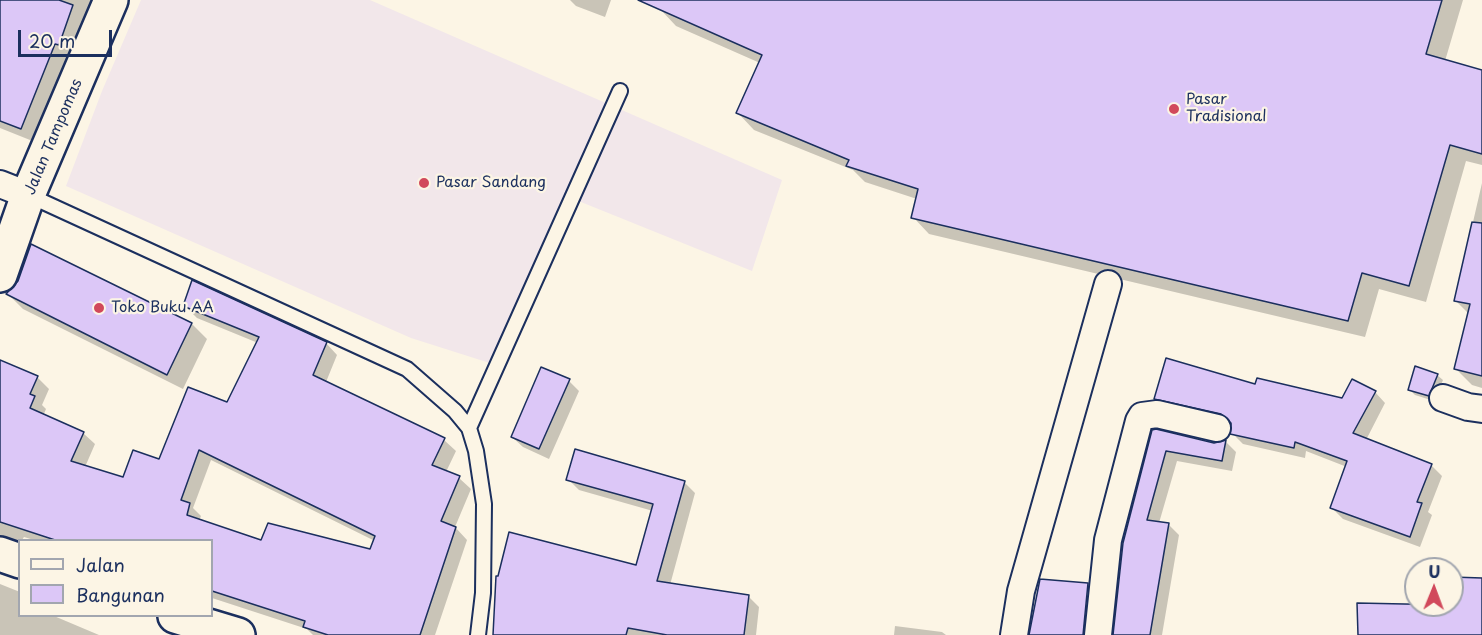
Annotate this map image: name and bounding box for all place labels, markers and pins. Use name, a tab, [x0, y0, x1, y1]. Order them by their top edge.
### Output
place label: Pasar Tradisional	[1186, 91, 1266, 126]
marker: Pasar Tradisional	[1167, 102, 1181, 116]
place label: Pasar Sandang	[436, 174, 546, 192]
marker: Pasar Sandang	[417, 176, 431, 190]
place label: Toko Buku AA	[111, 299, 214, 317]
marker: Toko Buku AA	[92, 301, 106, 315]

